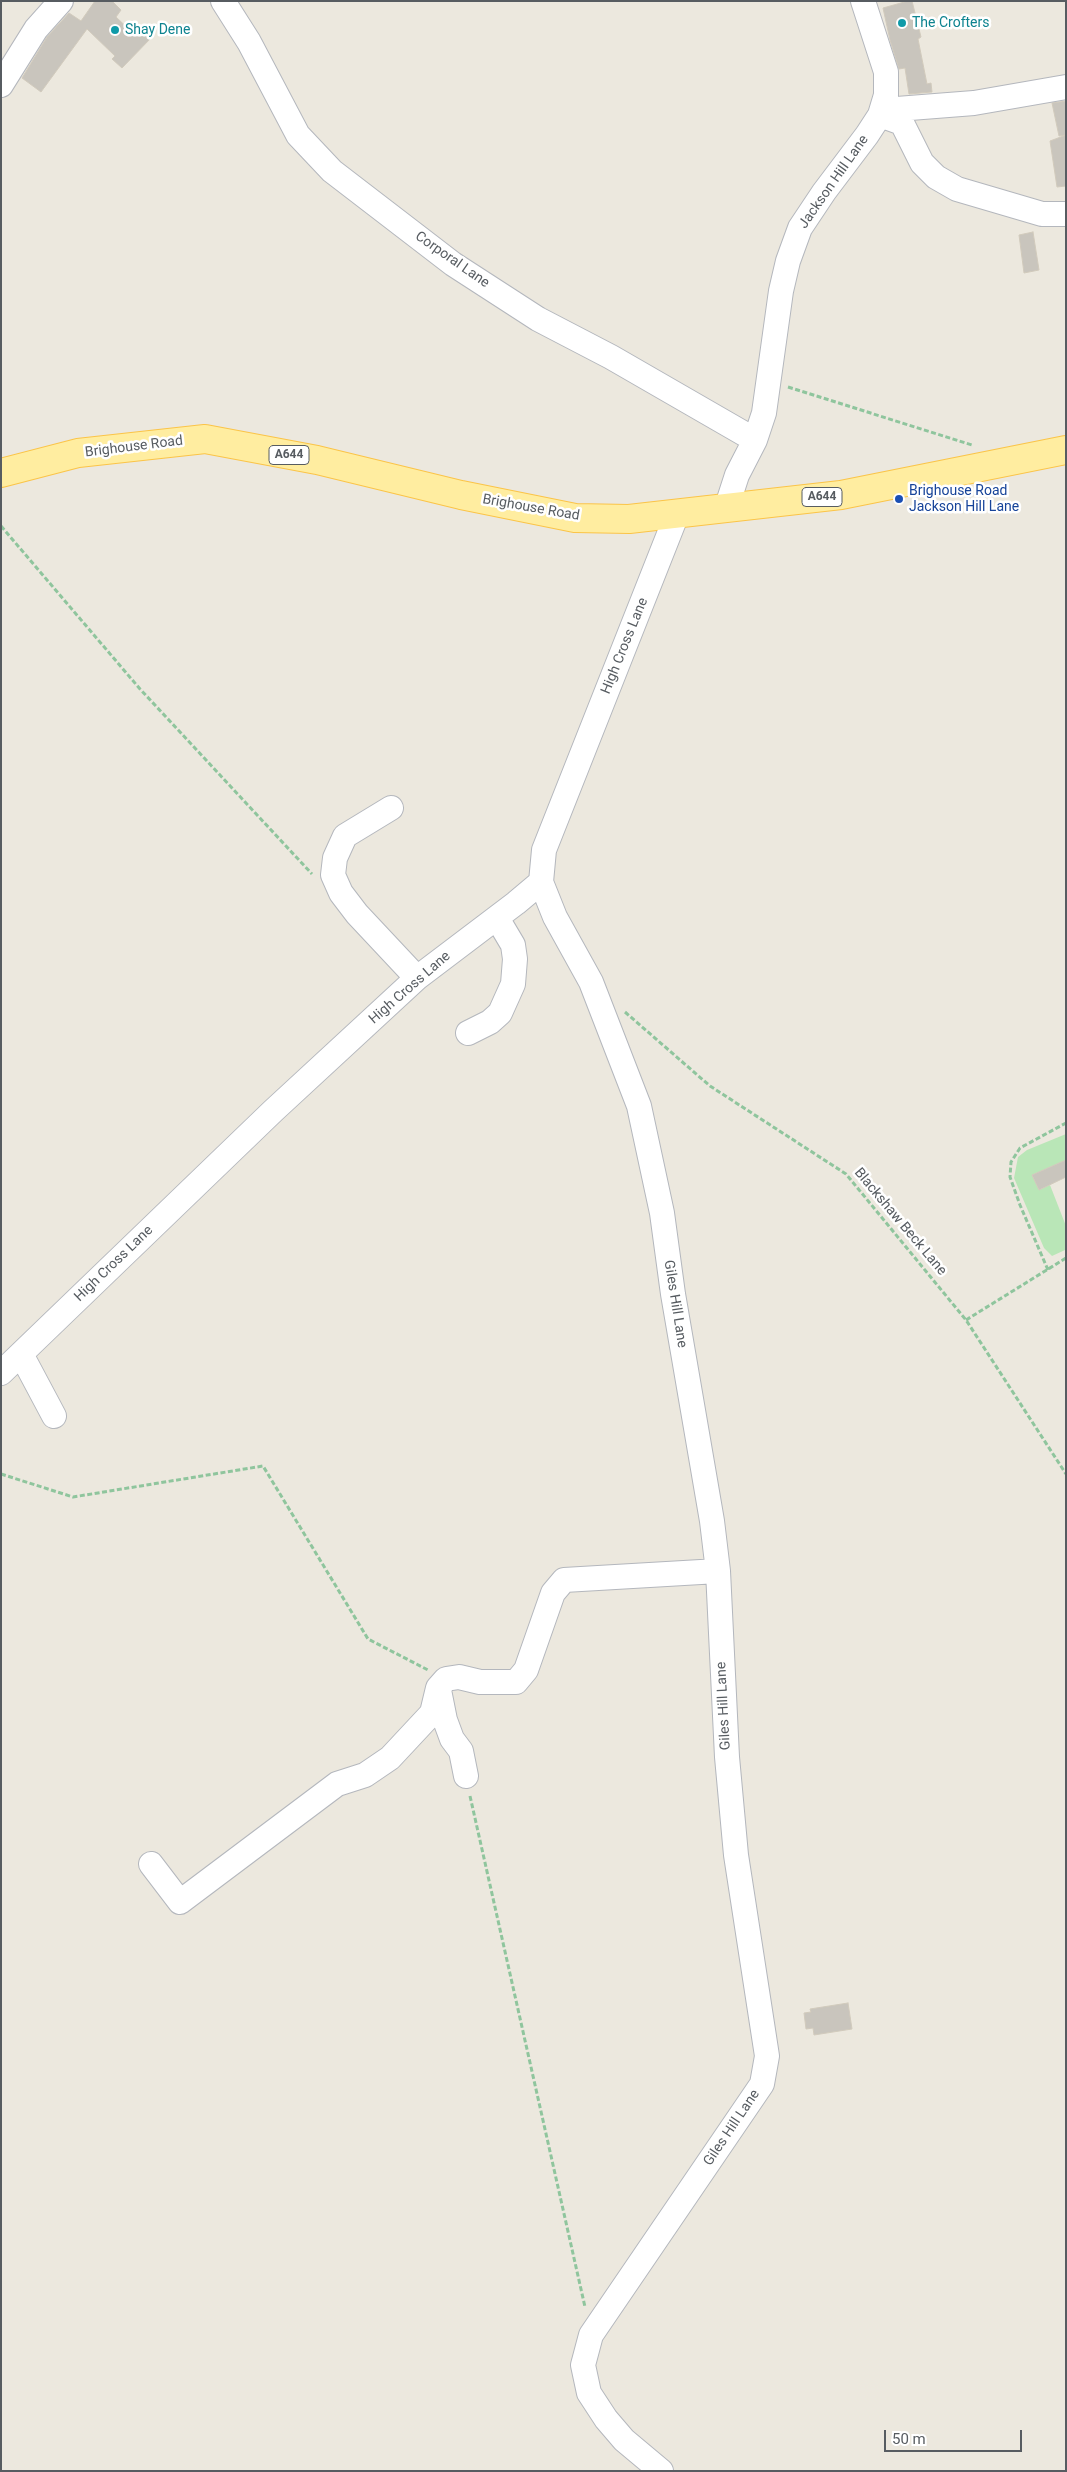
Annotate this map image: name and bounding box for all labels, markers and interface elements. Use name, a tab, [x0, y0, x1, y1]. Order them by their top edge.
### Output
place label: The Crofters	[912, 15, 990, 31]
marker: The Crofters	[896, 17, 908, 29]
place label: Shay Dene	[125, 22, 190, 38]
marker: Shay Dene	[109, 24, 121, 36]
street label: Jackson Hill Lane	[796, 132, 872, 232]
street label: Corporal Lane	[412, 228, 492, 292]
street label: Brighouse Road	[84, 433, 184, 461]
road number: A644	[269, 446, 309, 464]
place label: Brighouse Road Jackson Hill Lane	[909, 483, 1019, 516]
road number: A644	[802, 488, 842, 507]
street label: Brighouse Road	[481, 491, 581, 525]
marker: Brighouse Road Jackson Hill Lane	[893, 493, 905, 505]
street label: High Cross Lane	[598, 595, 652, 697]
street label: High Cross Lane	[366, 948, 454, 1028]
street label: Blackshaw Beck Lane	[850, 1165, 950, 1279]
street label: High Cross Lane	[71, 1222, 157, 1306]
street label: Giles Hill Lane	[660, 1259, 690, 1349]
street label: Giles Hill Lane	[713, 1661, 735, 1751]
street label: Giles Hill Lane	[700, 2087, 764, 2169]
scale bar	[887, 2420, 1024, 2452]
text: 50 m	[892, 2430, 926, 2448]

